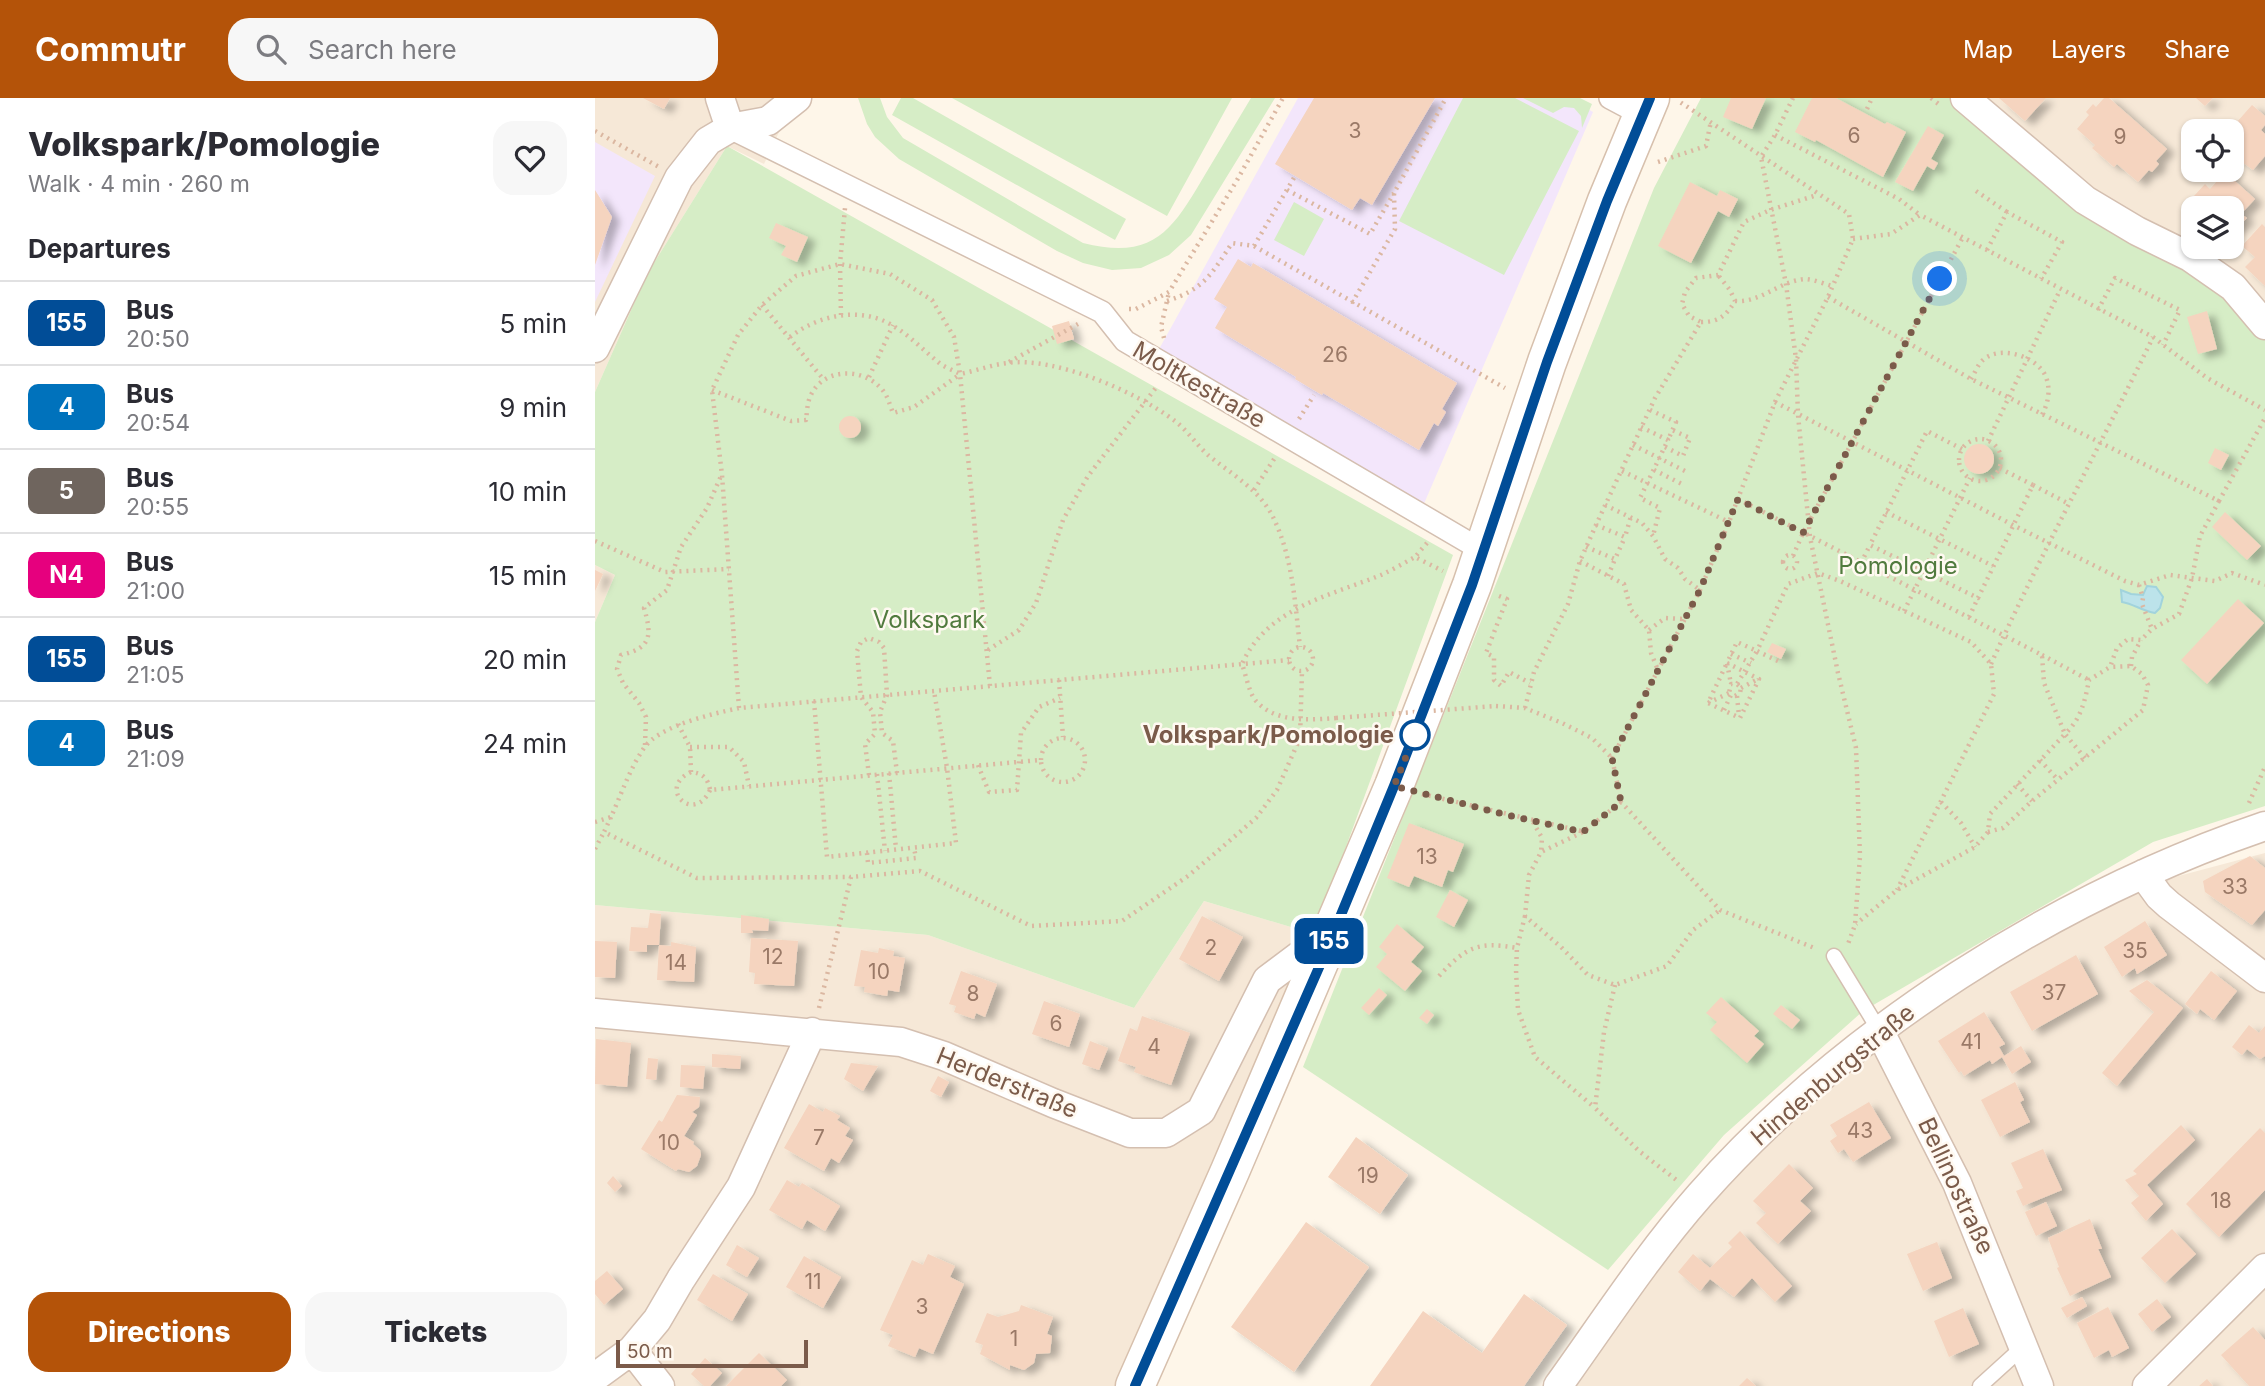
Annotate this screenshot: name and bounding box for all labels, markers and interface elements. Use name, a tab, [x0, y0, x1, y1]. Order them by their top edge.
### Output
search box	[228, 18, 718, 81]
text: Commutr	[35, 29, 186, 69]
icon: search	[252, 30, 290, 68]
text: Search here	[308, 34, 457, 65]
text: Map	[1963, 35, 2013, 64]
text: Layers	[2051, 35, 2126, 64]
text: Share	[2164, 35, 2230, 64]
house number: 3	[1349, 118, 1361, 143]
map controls	[2181, 119, 2244, 259]
button: locate	[2181, 119, 2244, 182]
button: heart	[493, 121, 567, 195]
house number: 6	[1847, 123, 1861, 148]
text: Volkspark/Pomologie	[28, 124, 380, 164]
house number: 9	[2113, 124, 2127, 149]
text: Walk · 4 min · 260 m	[28, 170, 250, 198]
button: layers	[2181, 196, 2244, 259]
text: Departures	[28, 233, 171, 264]
your location	[1922, 261, 1957, 296]
text: Bus	[126, 294, 174, 325]
text: 155	[46, 308, 87, 337]
text: 5 min	[499, 308, 567, 339]
text: 20:50	[126, 325, 190, 353]
street label: Moltkestraße	[1128, 335, 1271, 434]
house number: 26	[1322, 342, 1348, 367]
text: Bus	[126, 378, 174, 409]
text: 4	[58, 392, 75, 421]
text: 9 min	[499, 392, 567, 423]
text: 20:54	[126, 409, 190, 437]
text: Bus	[126, 462, 174, 493]
text: 5	[59, 476, 74, 505]
text: 10 min	[488, 476, 567, 507]
text: 20:55	[126, 493, 189, 521]
text: Bus	[126, 546, 174, 577]
park label: Pomologie	[1838, 551, 1958, 580]
text: N4	[49, 560, 84, 589]
text: 15 min	[489, 560, 567, 591]
text: 21:00	[126, 577, 185, 605]
park label: Volkspark	[873, 605, 985, 634]
text: Bus	[126, 630, 174, 661]
text: 155	[46, 644, 87, 673]
text: 20 min	[483, 644, 567, 675]
text: 21:05	[126, 661, 185, 689]
text: Bus	[126, 714, 174, 745]
place label: Volkspark/Pomologie	[1142, 720, 1394, 749]
marker: Volkspark/Pomologie	[1400, 720, 1430, 750]
text: 4	[58, 728, 75, 757]
text: 24 min	[483, 728, 567, 759]
text: 21:09	[126, 745, 185, 773]
house number: 13	[1416, 844, 1438, 869]
house number: 33	[2222, 874, 2248, 899]
line badge: 155	[1289, 918, 1369, 964]
text: 155	[1308, 926, 1350, 955]
house number: 2	[1205, 935, 1217, 960]
house number: 35	[2122, 938, 2148, 963]
house number: 12	[762, 944, 784, 969]
house number: 14	[665, 950, 687, 975]
house number: 10	[868, 959, 890, 984]
house number: 37	[2042, 980, 2066, 1005]
house number: 8	[967, 981, 980, 1006]
street label: Hindenburgstraße	[1745, 998, 1920, 1152]
house number: 6	[1049, 1011, 1063, 1036]
house number: 41	[1960, 1029, 1982, 1054]
house number: 4	[1147, 1034, 1161, 1059]
street label: Herderstraße	[932, 1041, 1082, 1124]
street label: Bellinostraße	[1912, 1113, 2001, 1259]
house number: 43	[1847, 1118, 1873, 1143]
house number: 7	[813, 1125, 825, 1150]
house number: 10	[658, 1130, 680, 1155]
house number: 19	[1357, 1163, 1379, 1188]
house number: 18	[2210, 1188, 2232, 1213]
house number: 11	[804, 1269, 822, 1294]
button: Directions	[28, 1292, 291, 1372]
button: Tickets	[305, 1292, 567, 1372]
house number: 3	[916, 1294, 928, 1319]
house number: 1	[1010, 1326, 1018, 1351]
scale bar	[616, 1337, 809, 1369]
text: 50 m	[627, 1340, 673, 1363]

